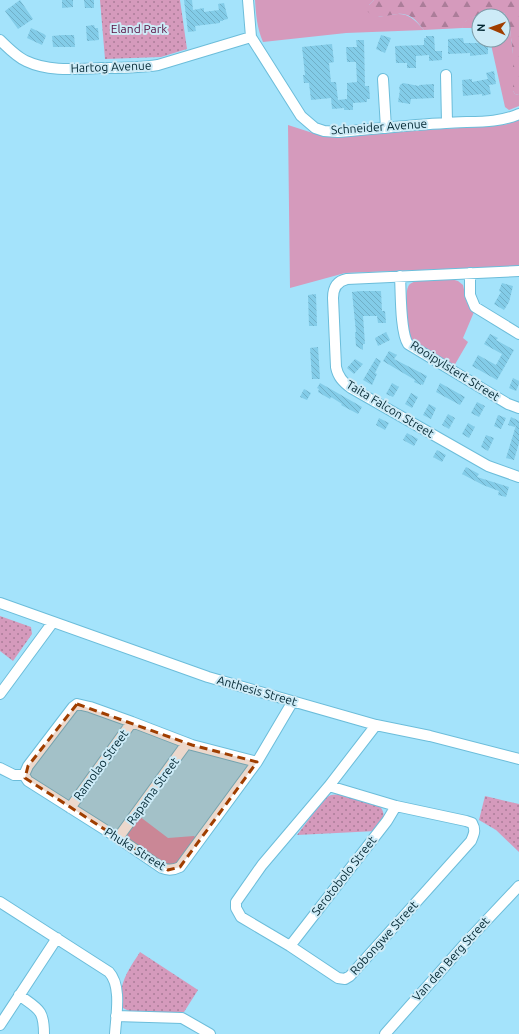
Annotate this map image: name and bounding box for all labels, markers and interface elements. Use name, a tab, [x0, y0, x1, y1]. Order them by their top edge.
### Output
north arrow	[471, 8, 511, 48]
park label: Eland Park	[111, 22, 167, 35]
text: N	[475, 23, 487, 32]
street label: Hartog Avenue	[70, 59, 152, 74]
street label: Schneider Avenue	[330, 117, 428, 136]
street label: Rooipylstert Street	[408, 338, 502, 403]
street label: Taita Falcon Street	[344, 377, 437, 440]
street label: Anthesis Street	[216, 673, 299, 708]
street label: Ramolao Street	[71, 727, 131, 802]
street label: Rapama Street	[124, 754, 181, 827]
street label: Phuka Street	[102, 825, 168, 873]
street label: Serotobolo Street	[309, 833, 379, 918]
street label: Robongwe Street	[347, 898, 420, 977]
street label: Van den Berg Street	[410, 914, 492, 1003]

